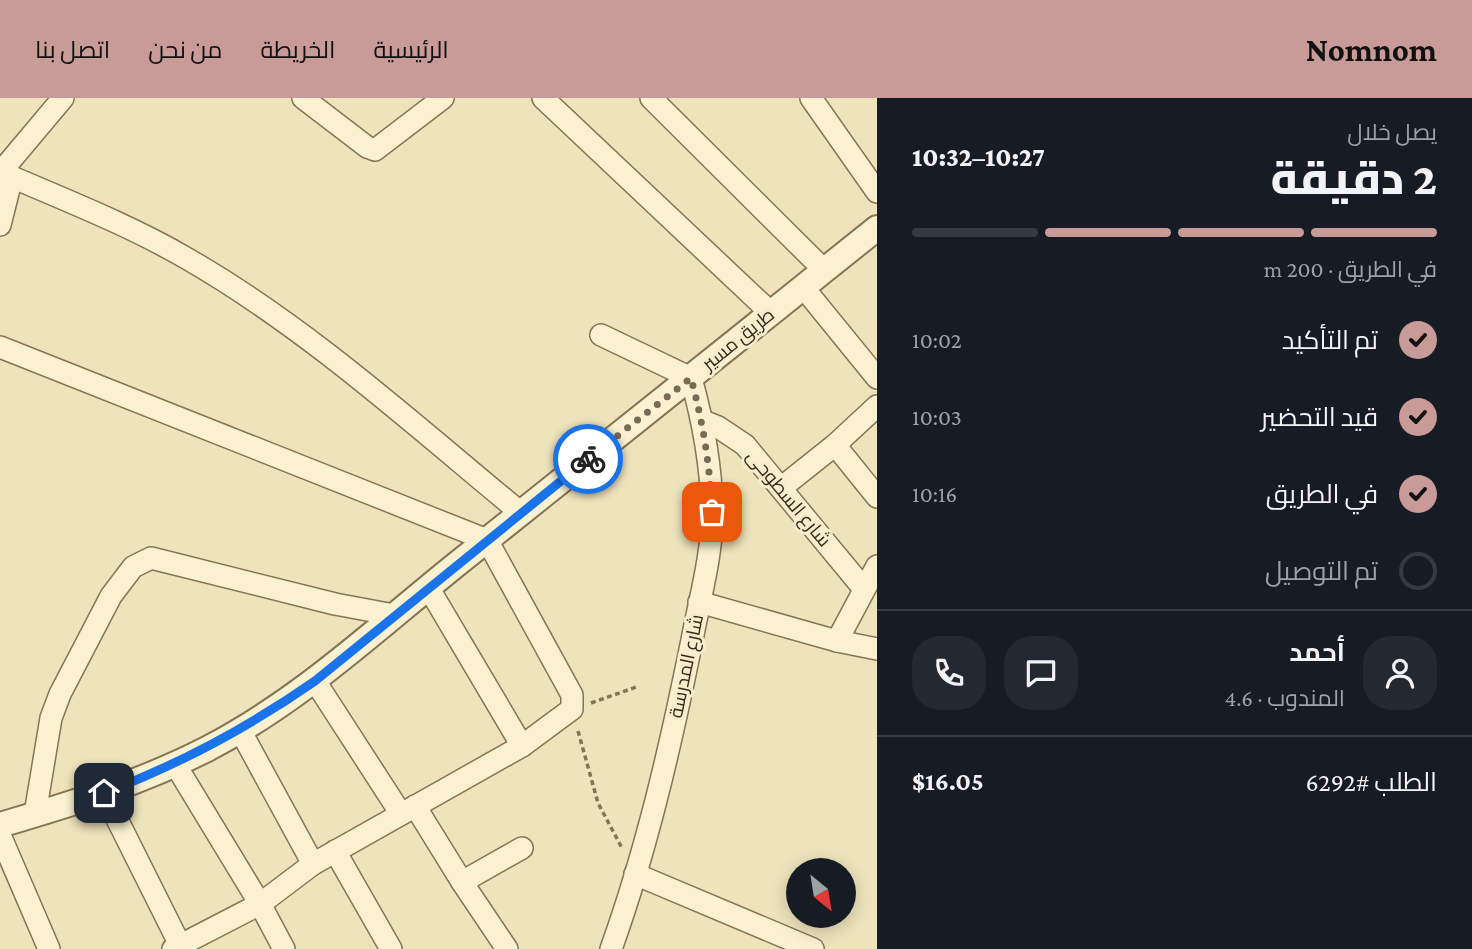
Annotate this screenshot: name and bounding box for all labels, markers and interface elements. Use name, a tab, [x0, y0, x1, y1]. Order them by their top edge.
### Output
text: Nomnom	[1306, 31, 1437, 68]
text: اتصل بنا	[35, 36, 110, 63]
text: من نحن	[148, 36, 223, 63]
text: الخريطة	[261, 36, 335, 63]
text: الرئيسية	[373, 36, 449, 63]
text: يصل خلال	[1347, 119, 1437, 145]
text: 10:27–10:32	[912, 143, 1045, 172]
text: 2 دقيقة	[1270, 153, 1437, 204]
text: في الطريق · 200 m	[1264, 256, 1437, 282]
street label: طريق مسير	[697, 304, 780, 377]
icon: check	[1399, 321, 1437, 359]
text: تم التأكيد	[1282, 326, 1378, 355]
text: 10:02	[912, 327, 962, 353]
icon: check	[1399, 398, 1437, 436]
text: قيد التحضير	[1261, 403, 1378, 432]
text: 10:03	[912, 404, 962, 430]
courier	[553, 424, 623, 494]
icon: bike	[569, 440, 607, 478]
street label: شارع السطوحى	[740, 445, 835, 552]
icon: check	[1399, 475, 1437, 513]
text: في الطريق	[1266, 480, 1378, 509]
text: 10:16	[912, 481, 957, 507]
pin	[682, 482, 742, 542]
icon: bag	[693, 493, 731, 531]
text: تم التوصيل	[1265, 557, 1378, 586]
street label: شارع المدرسة	[665, 612, 710, 720]
button: phone	[912, 636, 986, 710]
button: chat	[1004, 636, 1078, 710]
button: person	[1363, 636, 1437, 710]
text: أحمد	[1289, 638, 1345, 667]
text: المندوب · 4.6	[1225, 685, 1345, 711]
pin	[74, 763, 134, 823]
text: $16.05	[912, 767, 984, 796]
text: الطلب #6292	[1306, 768, 1437, 797]
icon: home	[85, 774, 123, 812]
north arrow	[786, 858, 856, 928]
map controls	[786, 858, 856, 928]

